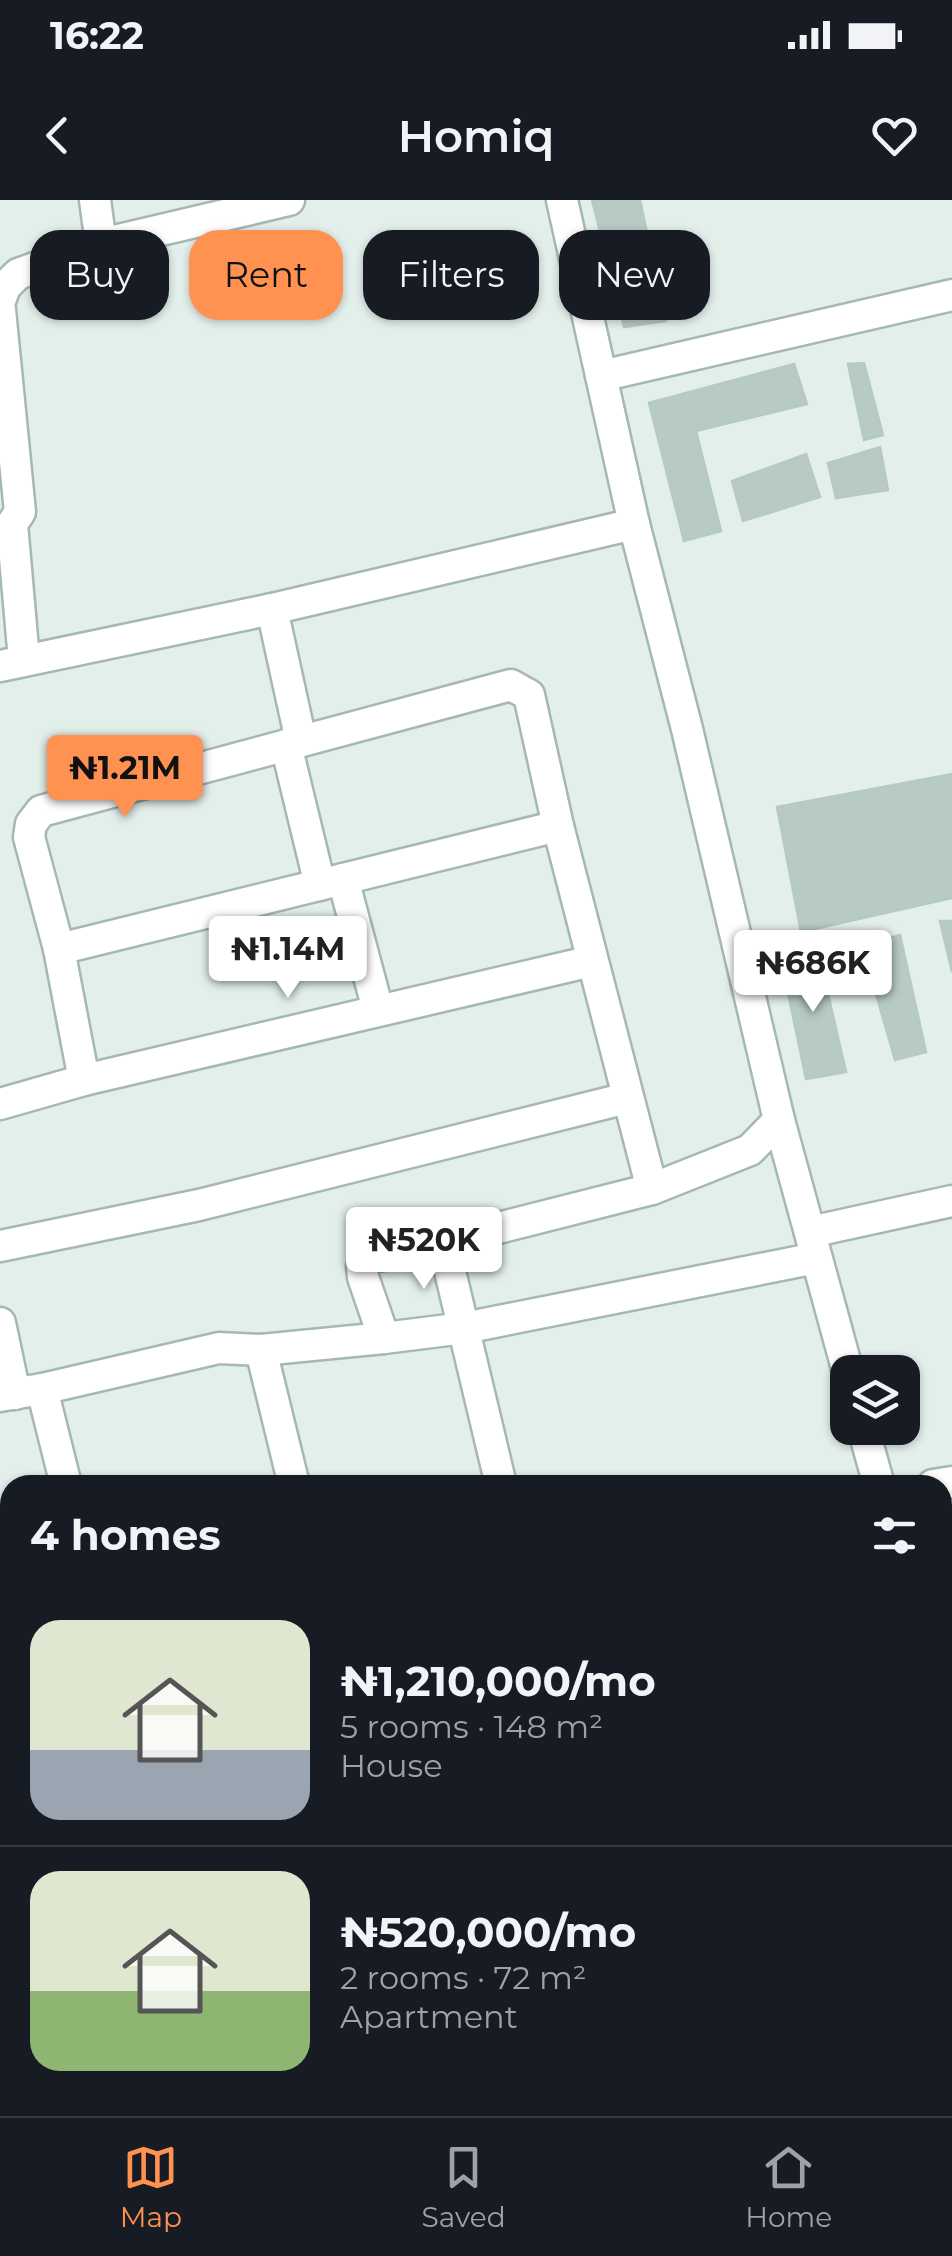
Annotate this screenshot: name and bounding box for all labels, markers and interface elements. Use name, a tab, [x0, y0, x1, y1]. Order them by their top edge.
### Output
text: 16:22	[50, 12, 144, 59]
icon: back	[30, 108, 85, 163]
text: Homiq	[398, 108, 554, 163]
icon: heart	[867, 108, 922, 163]
chip: Buy	[30, 230, 169, 320]
chip: Rent	[189, 230, 343, 320]
chip: Filters	[363, 230, 539, 320]
chip: New	[559, 230, 710, 320]
pin: ₦1.21M	[44, 735, 206, 820]
text: ₦1.21M	[69, 748, 181, 787]
pin: ₦1.14M	[207, 916, 369, 1001]
text: ₦1.14M	[231, 929, 345, 968]
pin: ₦686K	[743, 930, 883, 1015]
text: ₦686K	[756, 943, 870, 982]
pin: ₦520K	[354, 1207, 494, 1292]
text: ₦520K	[368, 1220, 480, 1259]
map controls	[830, 1355, 920, 1445]
button: layers	[830, 1355, 920, 1445]
icon: filters	[867, 1508, 922, 1563]
text: 4 homes	[30, 1509, 221, 1561]
text: ₦1,210,000/mo	[340, 1655, 656, 1707]
icon: home	[110, 1660, 230, 1780]
text: 5 rooms · 148 m²	[340, 1707, 603, 1746]
text: House	[340, 1746, 443, 1785]
text: ₦520,000/mo	[340, 1906, 636, 1958]
icon: home	[110, 1911, 230, 2031]
text: 2 rooms · 72 m²	[340, 1958, 587, 1997]
text: Apartment	[340, 1997, 518, 2036]
tab: Map	[120, 2140, 182, 2234]
tab: Saved	[422, 2140, 506, 2234]
tab: Home	[745, 2140, 832, 2234]

